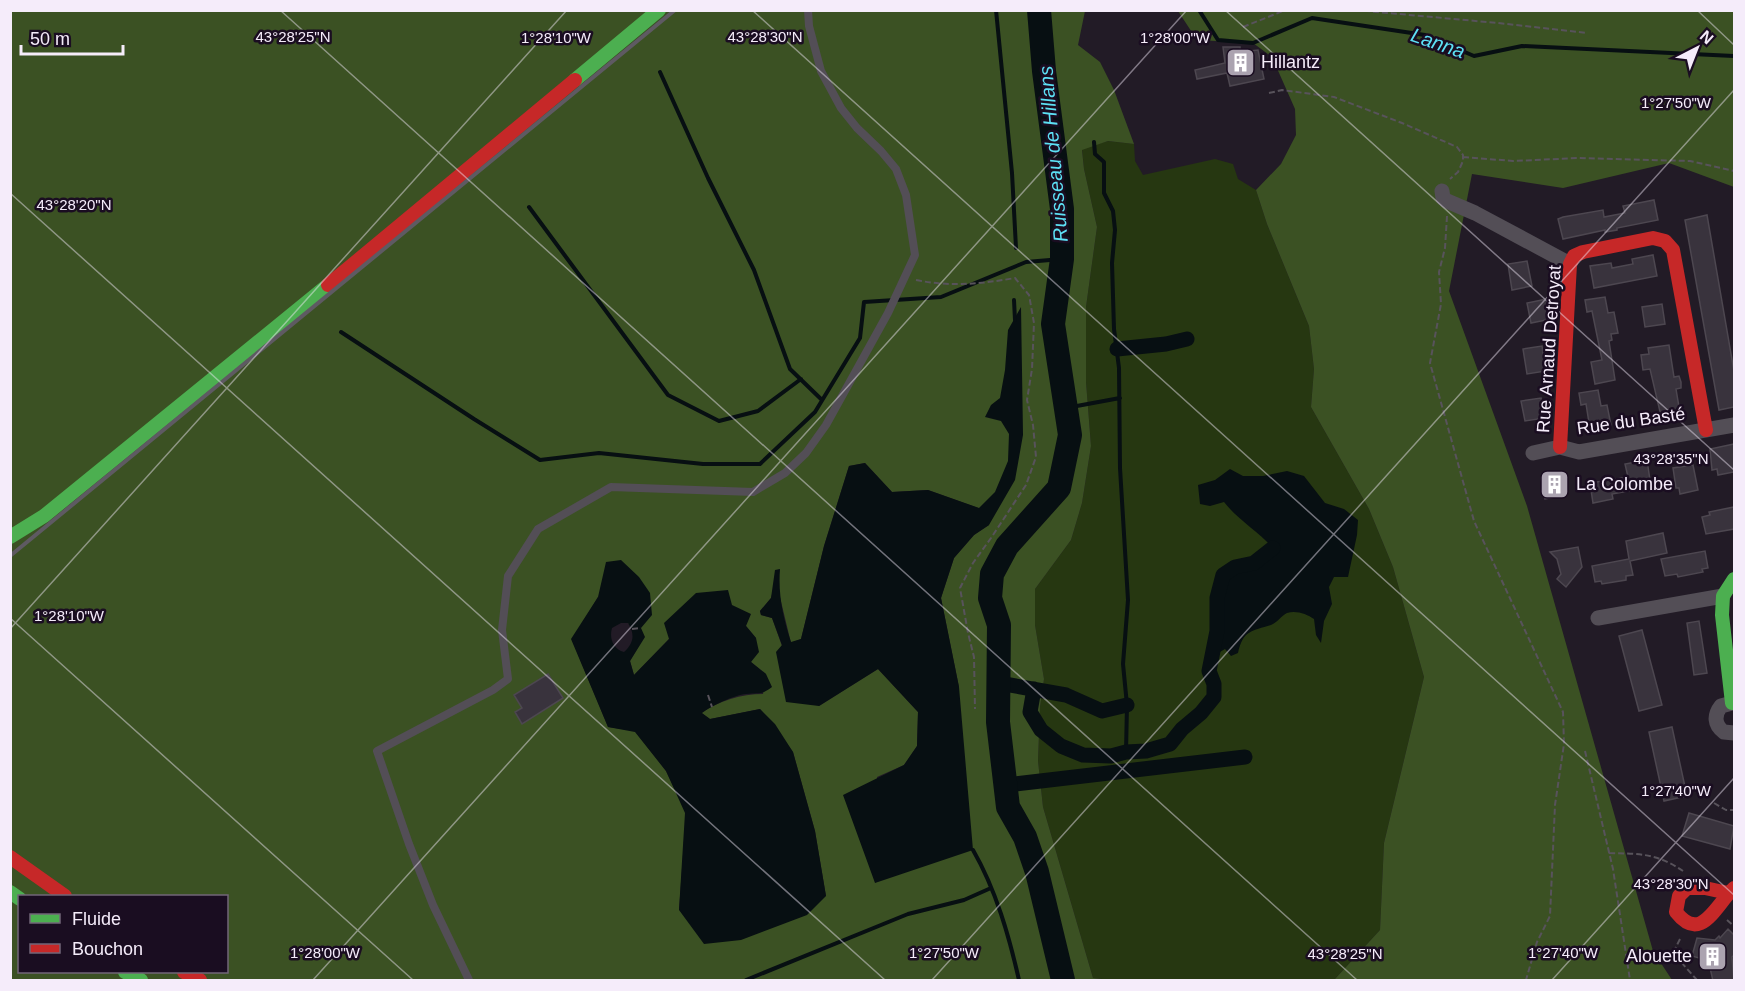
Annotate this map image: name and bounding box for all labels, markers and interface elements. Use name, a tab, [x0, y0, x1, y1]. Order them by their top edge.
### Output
scale bar	[21, 18, 123, 56]
north arrow	[1667, 18, 1727, 78]
water label: Lanna	[1408, 24, 1468, 62]
text: N	[1697, 27, 1717, 47]
text: 43°28'25"N	[255, 28, 331, 45]
text: 43°28'30"N	[727, 28, 803, 45]
text: 50 m	[30, 29, 70, 49]
text: 1°28'10"W	[521, 29, 592, 46]
text: 1°28'00"W	[1140, 29, 1211, 46]
building icon: Hillantz	[1224, 46, 1256, 78]
place label: Hillantz	[1261, 52, 1320, 72]
water label: Ruisseau de Hillans	[1034, 65, 1072, 243]
text: 1°27'50"W	[1641, 94, 1712, 111]
text: 43°28'20"N	[36, 196, 112, 213]
street label: Rue Arnaud Detroyat	[1533, 264, 1565, 434]
street label: Rue du Basté	[1576, 404, 1686, 438]
text: 43°28'35"N	[1633, 450, 1709, 467]
building icon: La Colombe	[1539, 468, 1571, 500]
place label: La Colombe	[1576, 474, 1673, 494]
text: 1°28'10"W	[34, 607, 105, 624]
text: 1°27'40"W	[1641, 782, 1712, 799]
text: 43°28'30"N	[1633, 875, 1709, 892]
legend	[18, 895, 228, 973]
text: Fluide	[72, 909, 121, 929]
text: Bouchon	[72, 939, 143, 959]
building icon: Alouette	[1697, 940, 1729, 972]
text: 1°28'00"W	[290, 944, 361, 961]
text: 1°27'50"W	[909, 944, 980, 961]
text: 1°27'40"W	[1528, 944, 1599, 961]
text: 43°28'25"N	[1307, 945, 1383, 962]
place label: Alouette	[1626, 946, 1692, 966]

